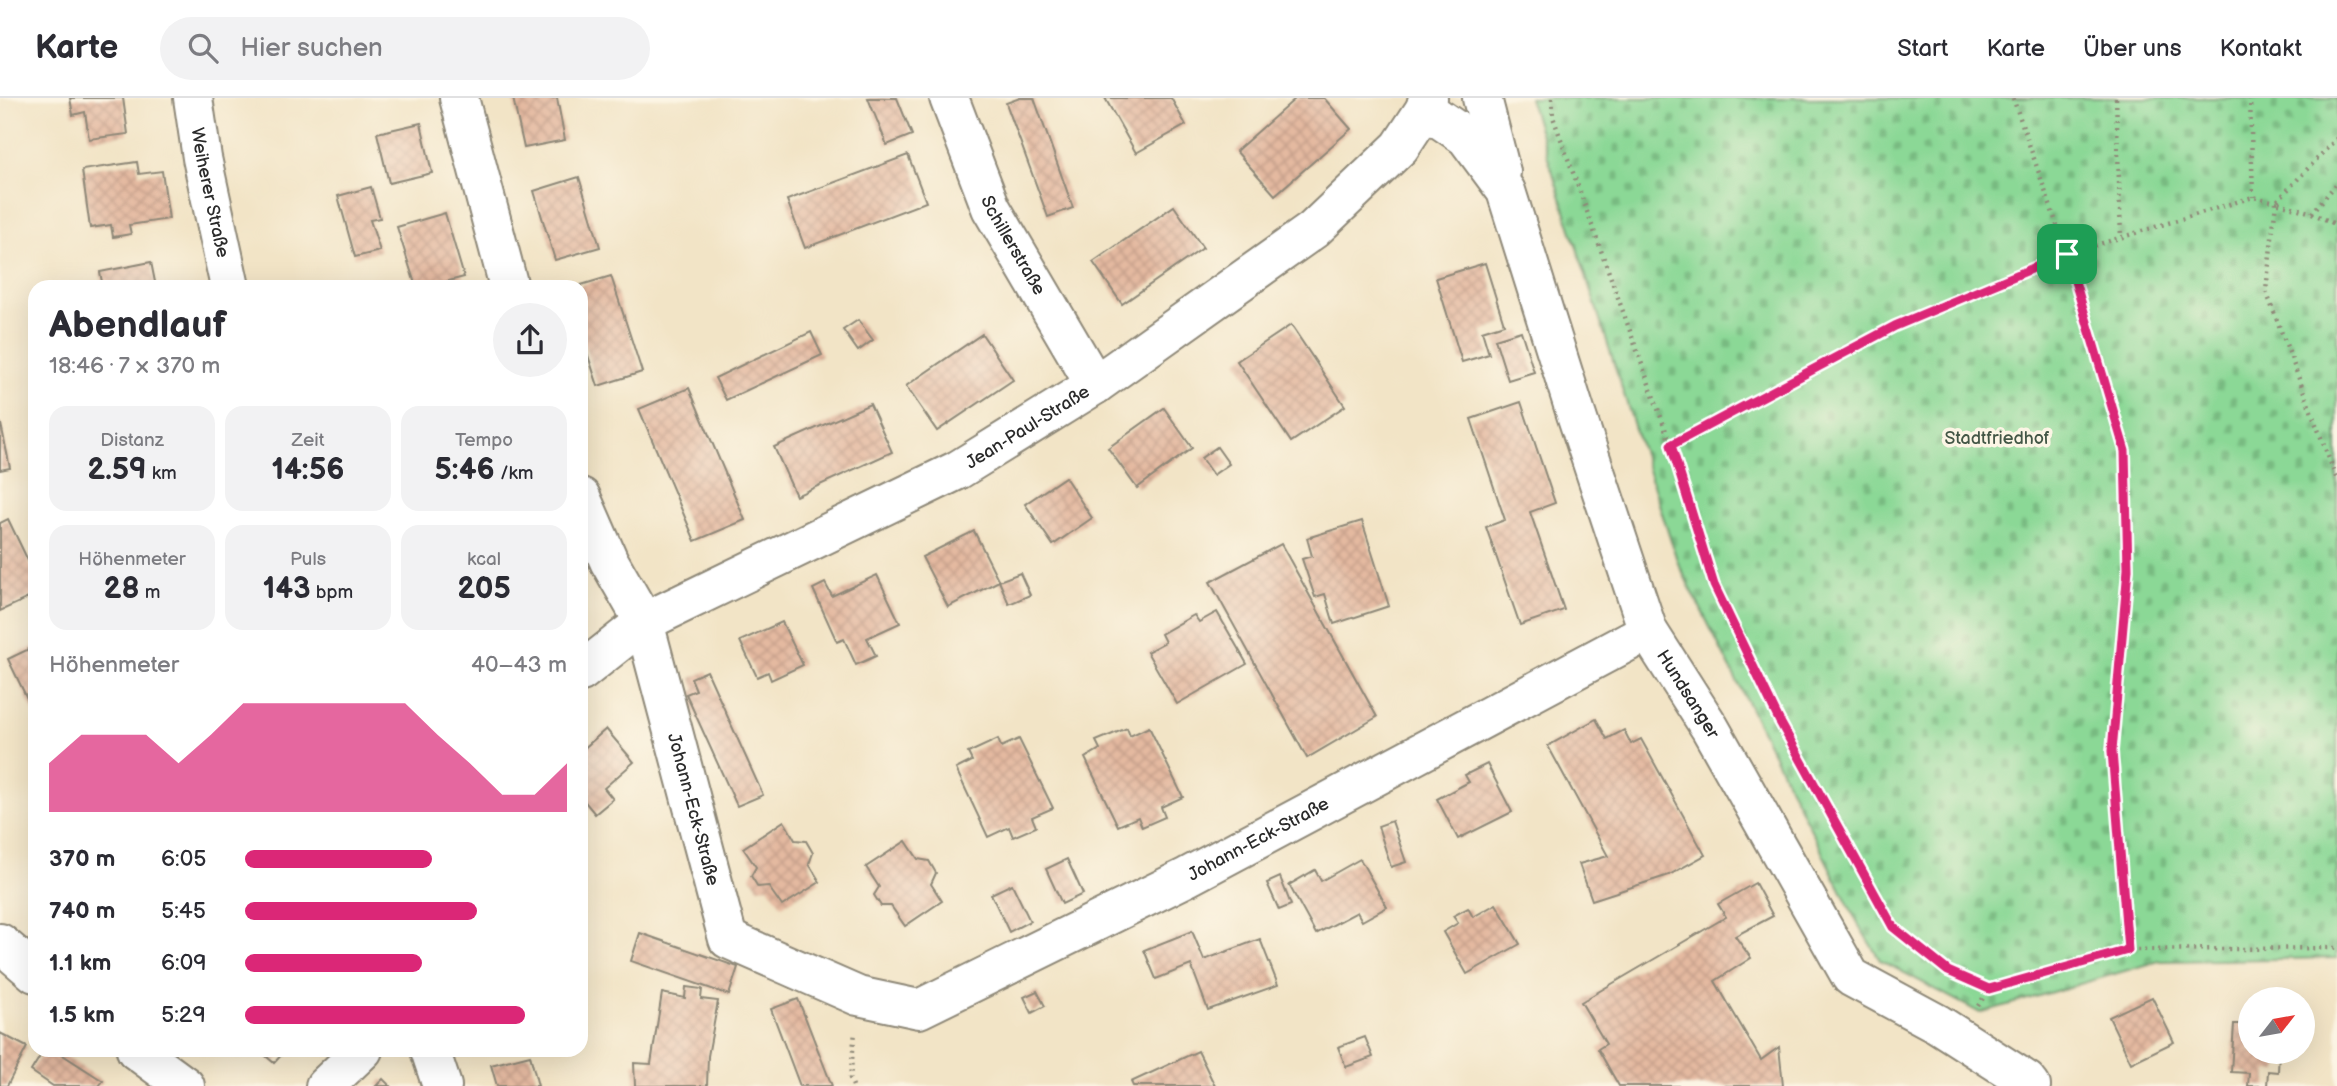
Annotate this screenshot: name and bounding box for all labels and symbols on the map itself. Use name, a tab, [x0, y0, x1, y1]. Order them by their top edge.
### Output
street label: Weiherer Straße	[187, 126, 234, 260]
street label: Schillerstraße	[977, 193, 1050, 299]
pin	[2037, 224, 2097, 284]
street label: Jean-Paul-Straße	[962, 380, 1093, 473]
park label: Stadtfriedhof	[1945, 428, 2050, 449]
street label: Hundsanger	[1652, 646, 1724, 742]
street label: Johann-Eck-Straße	[663, 731, 724, 888]
street label: Johann-Eck-Straße	[1184, 793, 1333, 885]
north arrow	[2238, 987, 2315, 1064]

